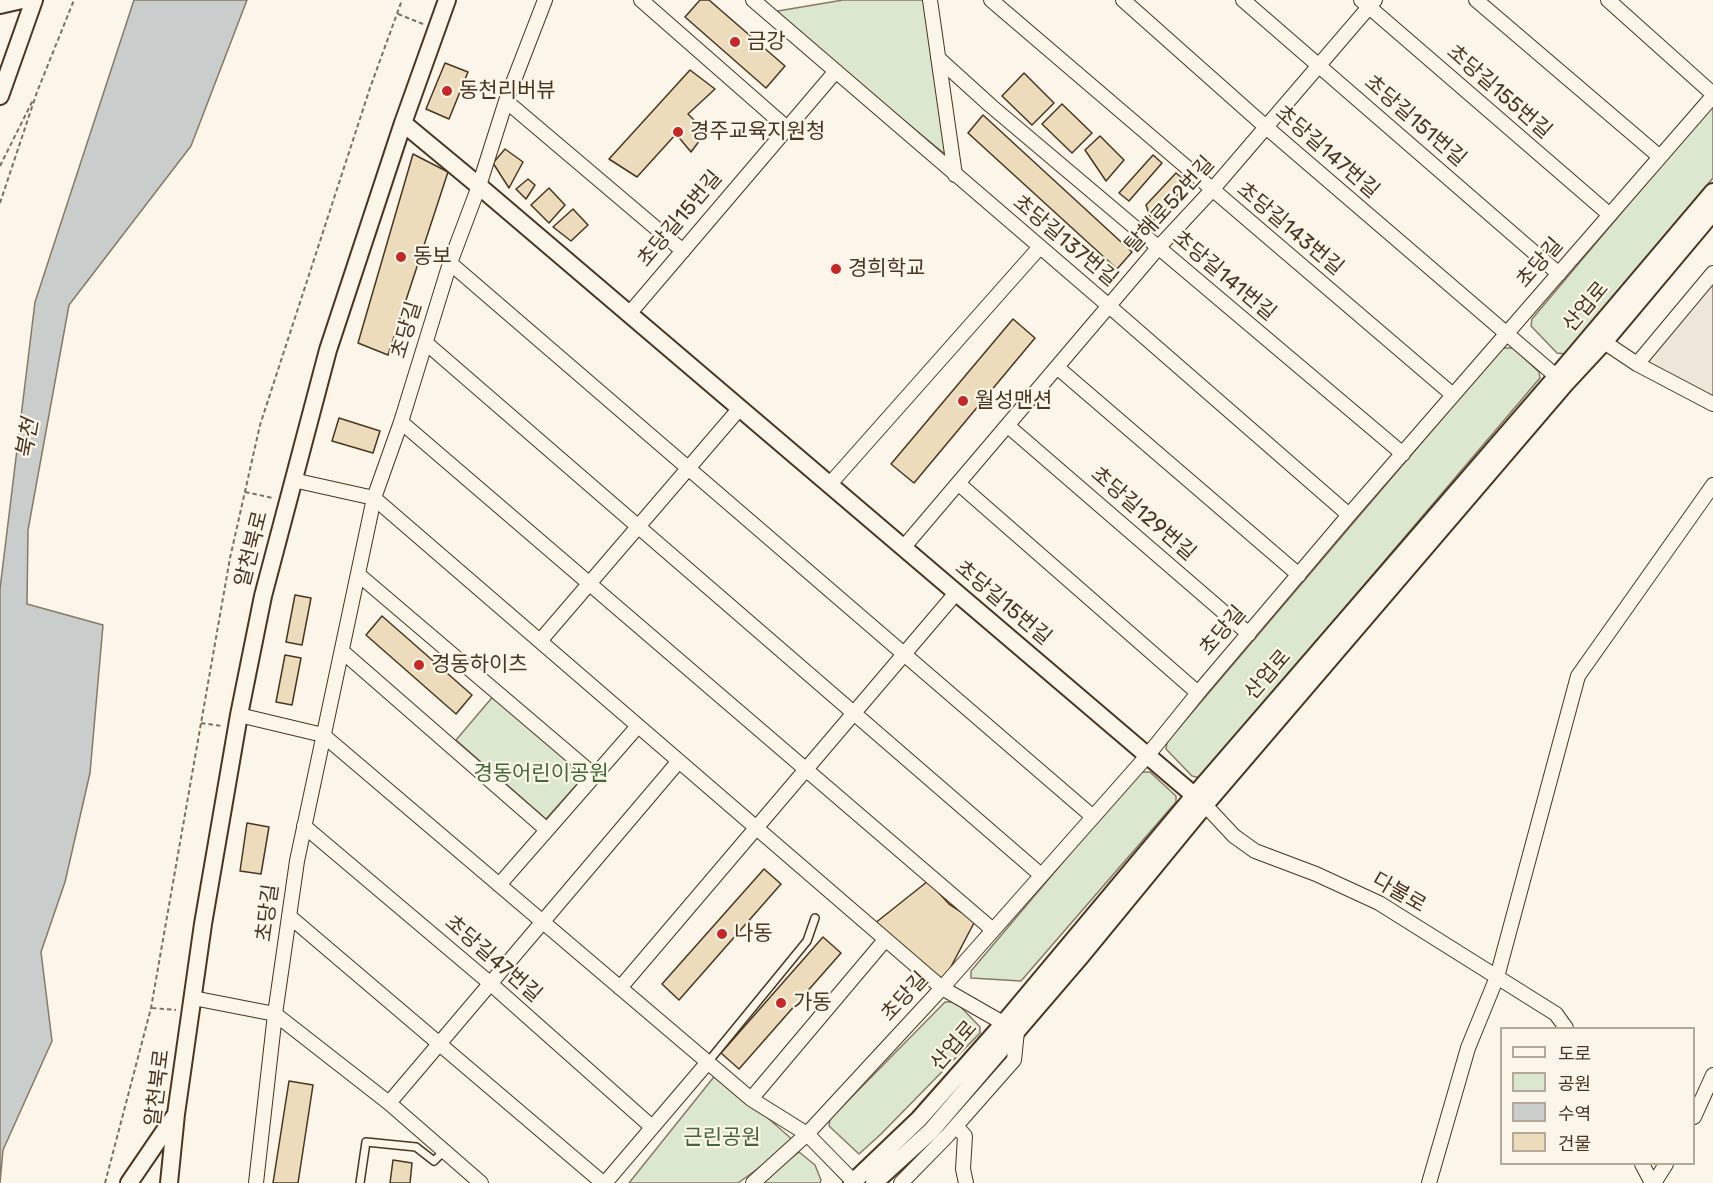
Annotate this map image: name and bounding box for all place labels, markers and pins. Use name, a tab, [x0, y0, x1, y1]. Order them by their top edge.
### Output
place label: 금강	[747, 29, 786, 55]
marker: 금강	[728, 35, 742, 49]
place label: 동천리버뷰	[459, 78, 556, 104]
marker: 동천리버뷰	[440, 84, 454, 98]
place label: 경주교육지원청	[690, 119, 825, 145]
marker: 경주교육지원청	[671, 125, 685, 139]
place label: 동보	[413, 244, 452, 270]
marker: 동보	[394, 250, 408, 264]
place label: 경희학교	[848, 256, 925, 282]
marker: 경희학교	[829, 262, 843, 276]
place label: 월성맨션	[975, 388, 1052, 414]
marker: 월성맨션	[956, 394, 970, 408]
place label: 경동하이츠	[431, 652, 528, 678]
marker: 경동하이츠	[412, 658, 426, 672]
place label: 나동	[734, 921, 773, 947]
marker: 나동	[715, 927, 729, 941]
place label: 가동	[793, 990, 832, 1016]
marker: 가동	[774, 996, 788, 1010]

